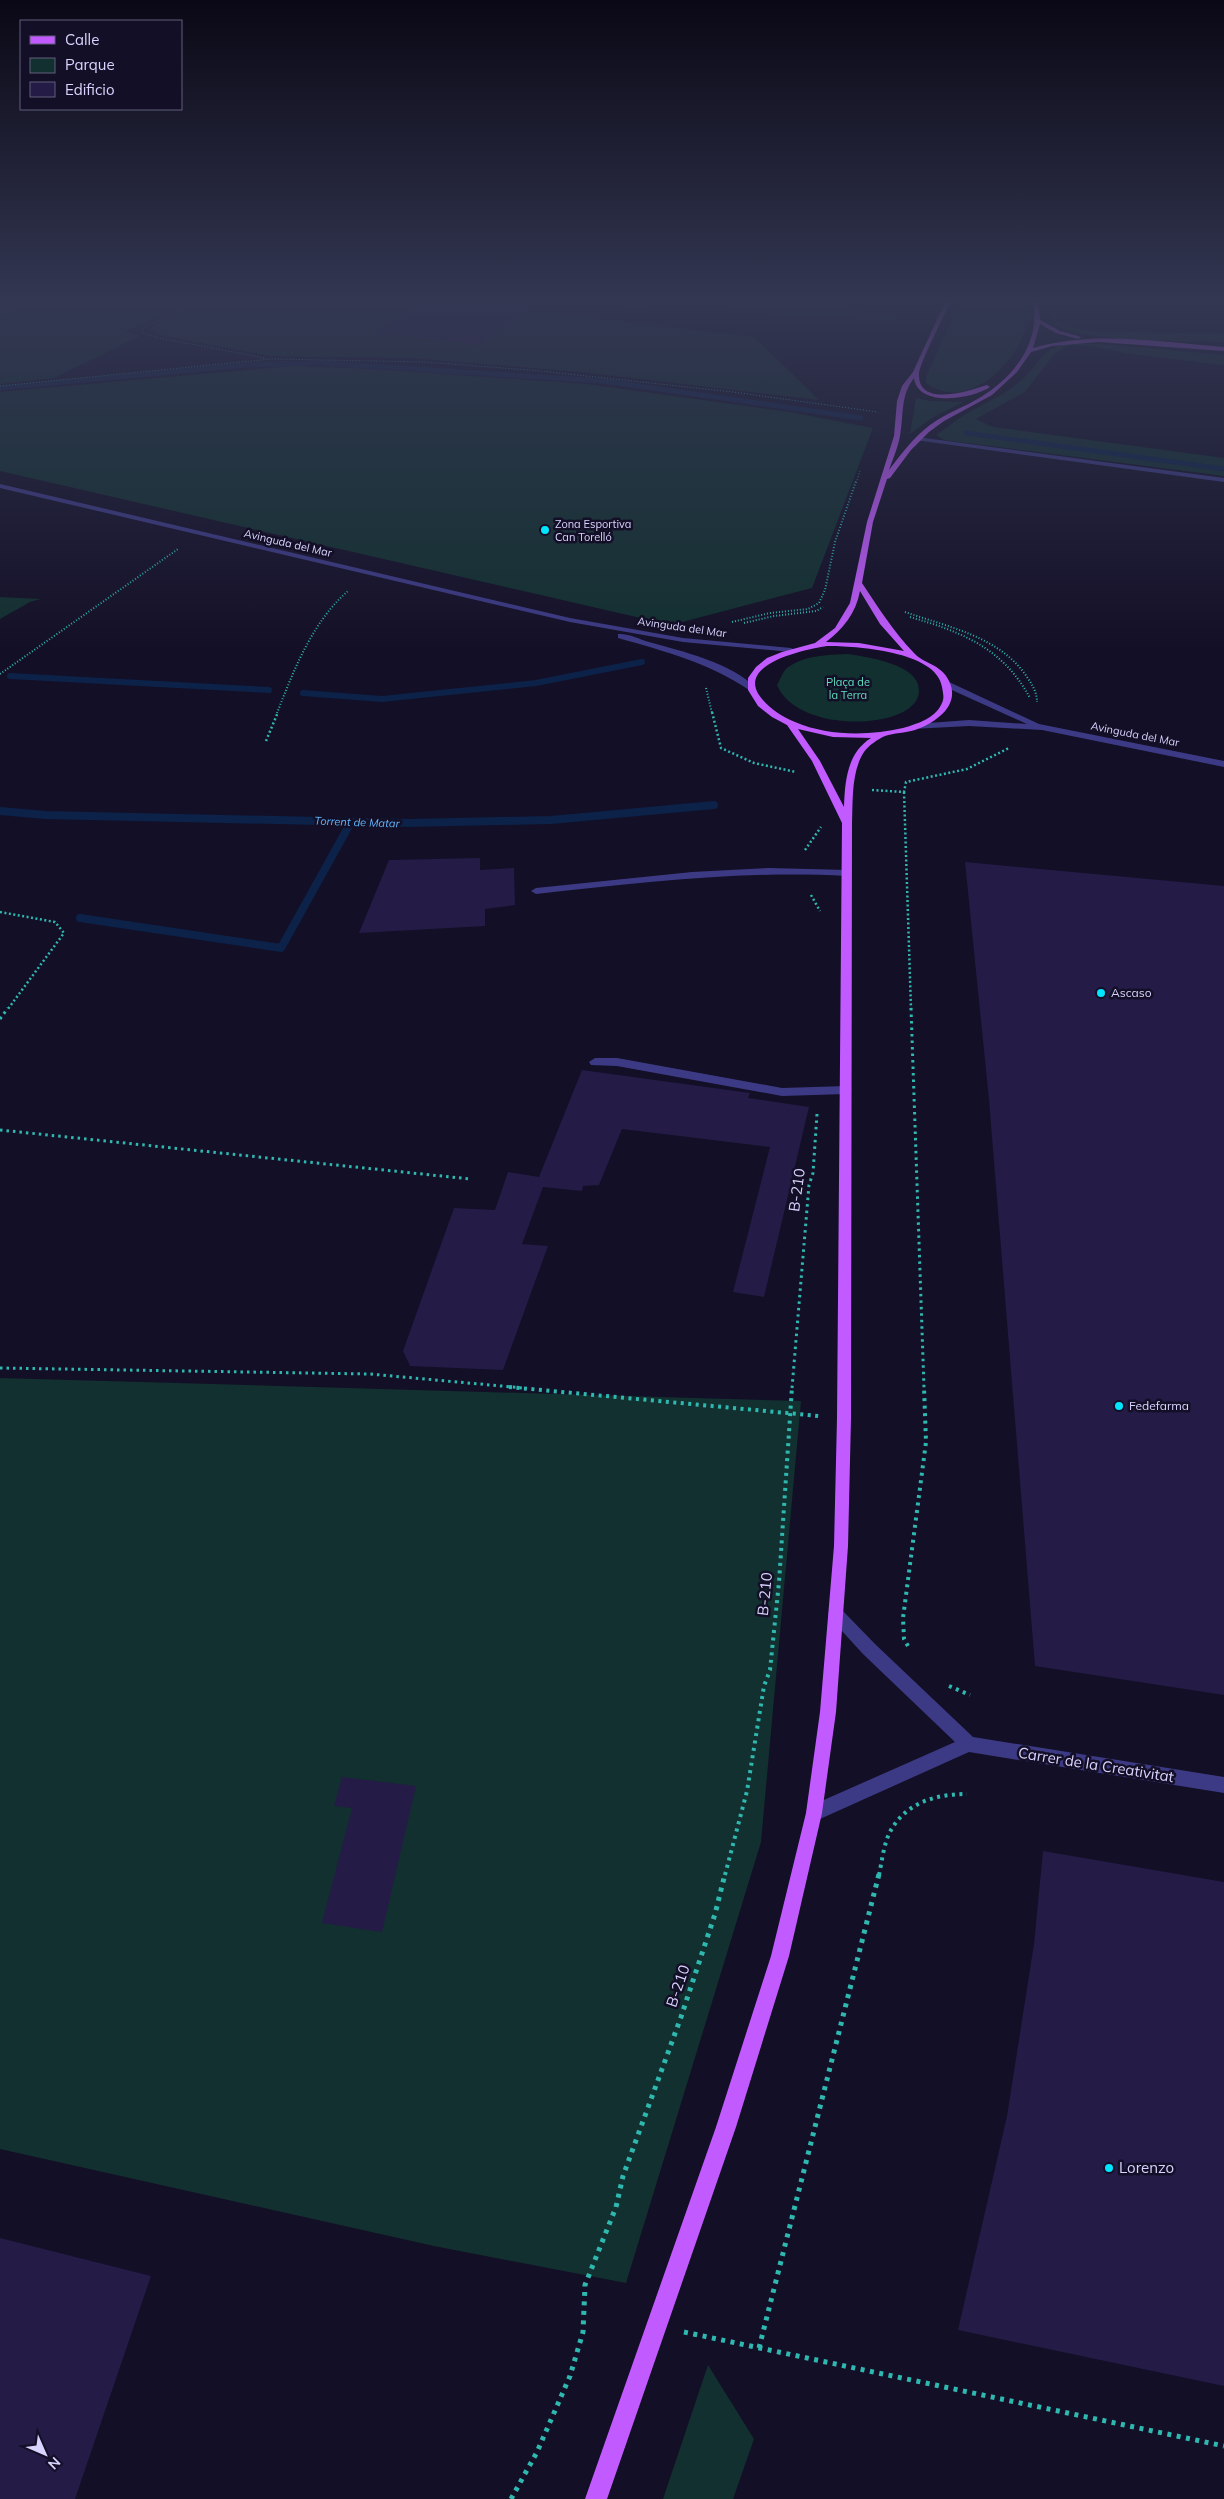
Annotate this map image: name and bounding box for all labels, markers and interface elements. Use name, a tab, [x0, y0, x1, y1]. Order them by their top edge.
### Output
legend	[20, 20, 182, 110]
text: Calle	[65, 30, 99, 49]
text: Parque	[65, 55, 115, 74]
text: Edificio	[65, 80, 115, 99]
place label: Zona Esportiva Can Torelló	[555, 517, 631, 544]
marker: Zona Esportiva Can Torelló	[539, 524, 551, 536]
street label: Avinguda del Mar	[243, 526, 333, 560]
street label: Avinguda del Mar	[637, 614, 727, 640]
park label: Plaça de la Terra	[826, 675, 870, 702]
street label: Avinguda del Mar	[1090, 719, 1180, 749]
water label: Torrent de Matar	[314, 814, 401, 831]
place label: Ascaso	[1111, 985, 1152, 1000]
marker: Ascaso	[1095, 987, 1107, 999]
street label: B-210	[784, 1167, 809, 1213]
place label: Fedefarma	[1129, 1398, 1189, 1413]
marker: Fedefarma	[1113, 1400, 1125, 1412]
street label: B-210	[753, 1571, 776, 1617]
street label: Carrer de la Creativitat	[1017, 1743, 1175, 1786]
street label: B-210	[661, 1962, 694, 2010]
place label: Lorenzo	[1119, 2158, 1174, 2177]
marker: Lorenzo	[1103, 2162, 1115, 2174]
north arrow	[20, 2429, 70, 2479]
text: N	[44, 2453, 64, 2473]

